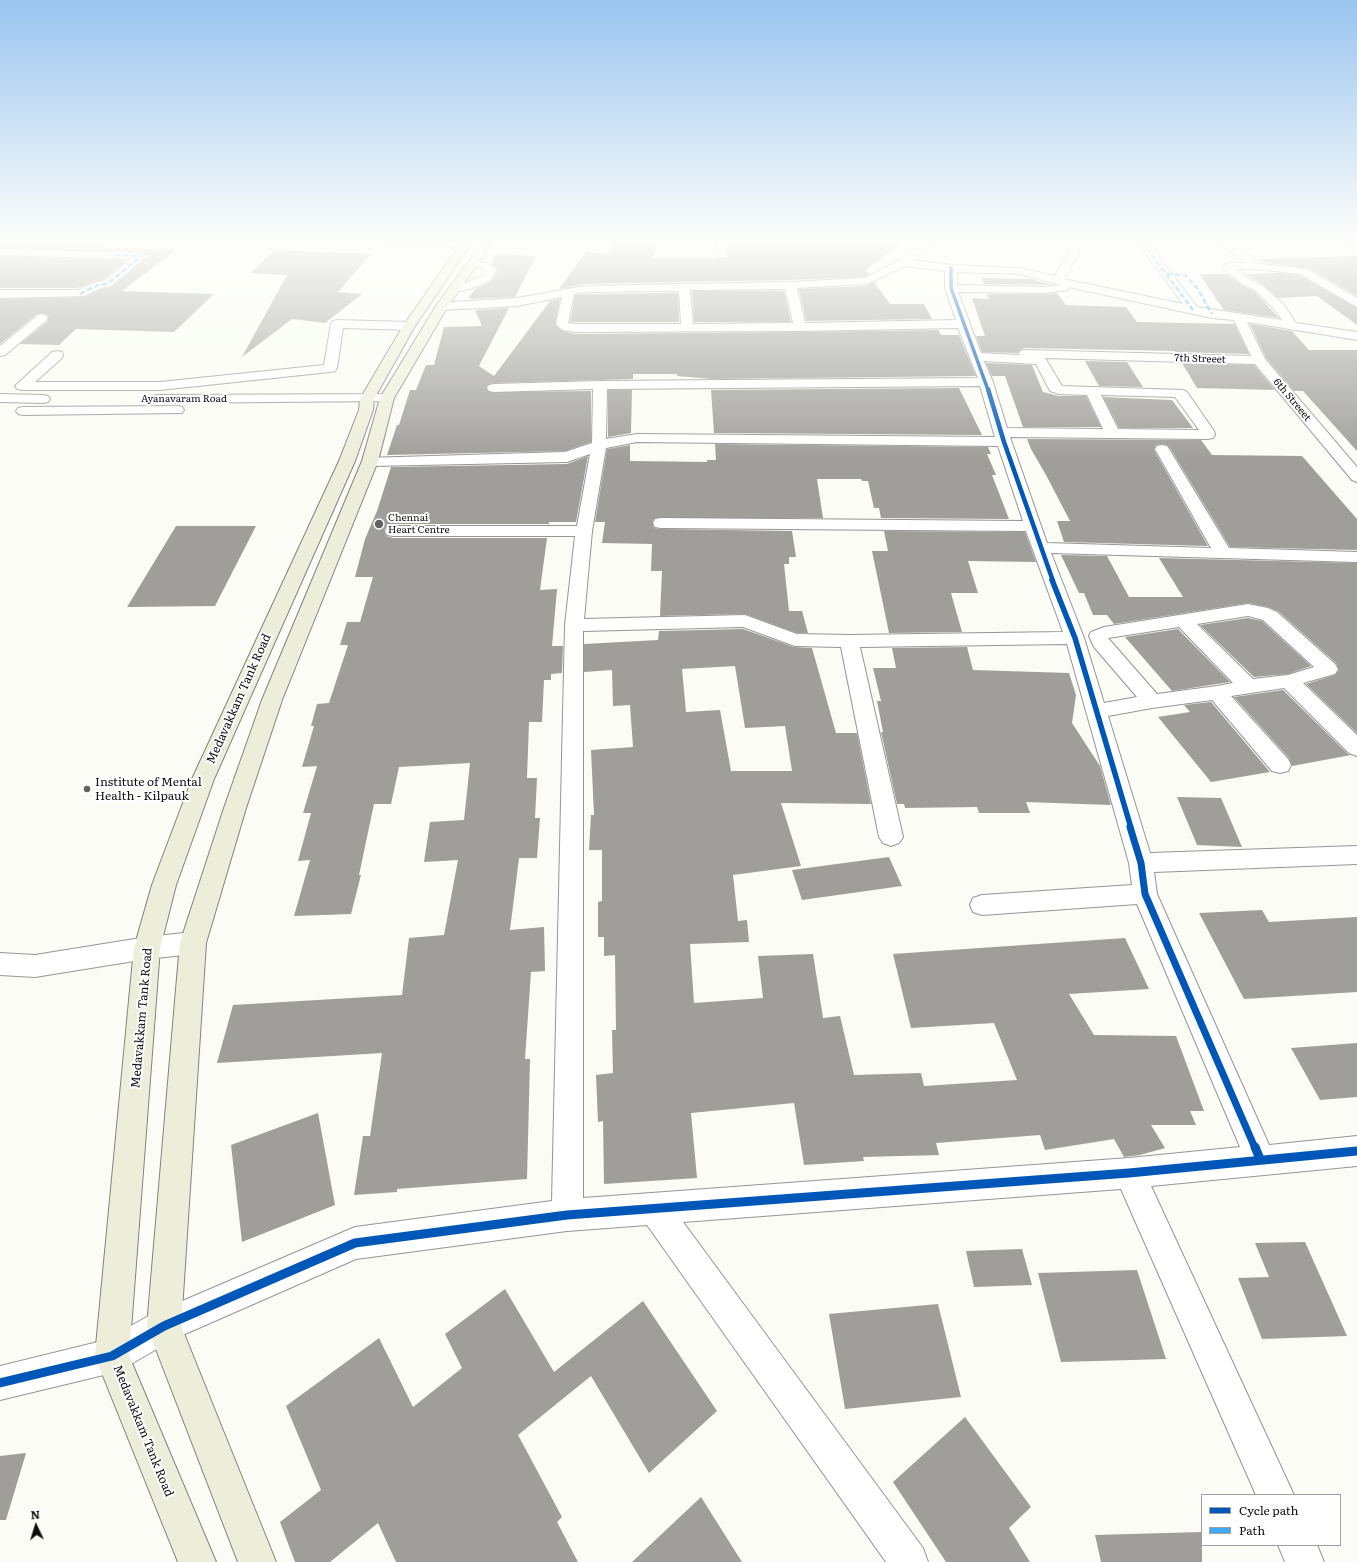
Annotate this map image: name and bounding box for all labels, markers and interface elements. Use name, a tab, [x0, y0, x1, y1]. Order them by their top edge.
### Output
street label: 7th Streeet	[1174, 352, 1226, 366]
street label: 6th Streeet	[1271, 376, 1313, 424]
street label: Ayanavaram Road	[141, 393, 227, 405]
place label: Chennai Heart Centre	[388, 512, 450, 536]
marker: Chennai Heart Centre	[373, 518, 385, 530]
street label: Medavakkam Tank Road	[204, 632, 274, 766]
place label: Institute of Mental Health - Kilpauk	[95, 775, 202, 803]
marker: Institute of Mental Health - Kilpauk	[82, 784, 92, 794]
street label: Medavakkam Tank Road	[129, 947, 155, 1089]
street label: Medavakkam Tank Road	[110, 1363, 176, 1499]
legend	[1201, 1494, 1341, 1546]
text: Cycle path	[1239, 1501, 1299, 1519]
north arrow	[16, 1506, 56, 1546]
text: N	[30, 1506, 40, 1522]
text: Path	[1239, 1521, 1265, 1539]

